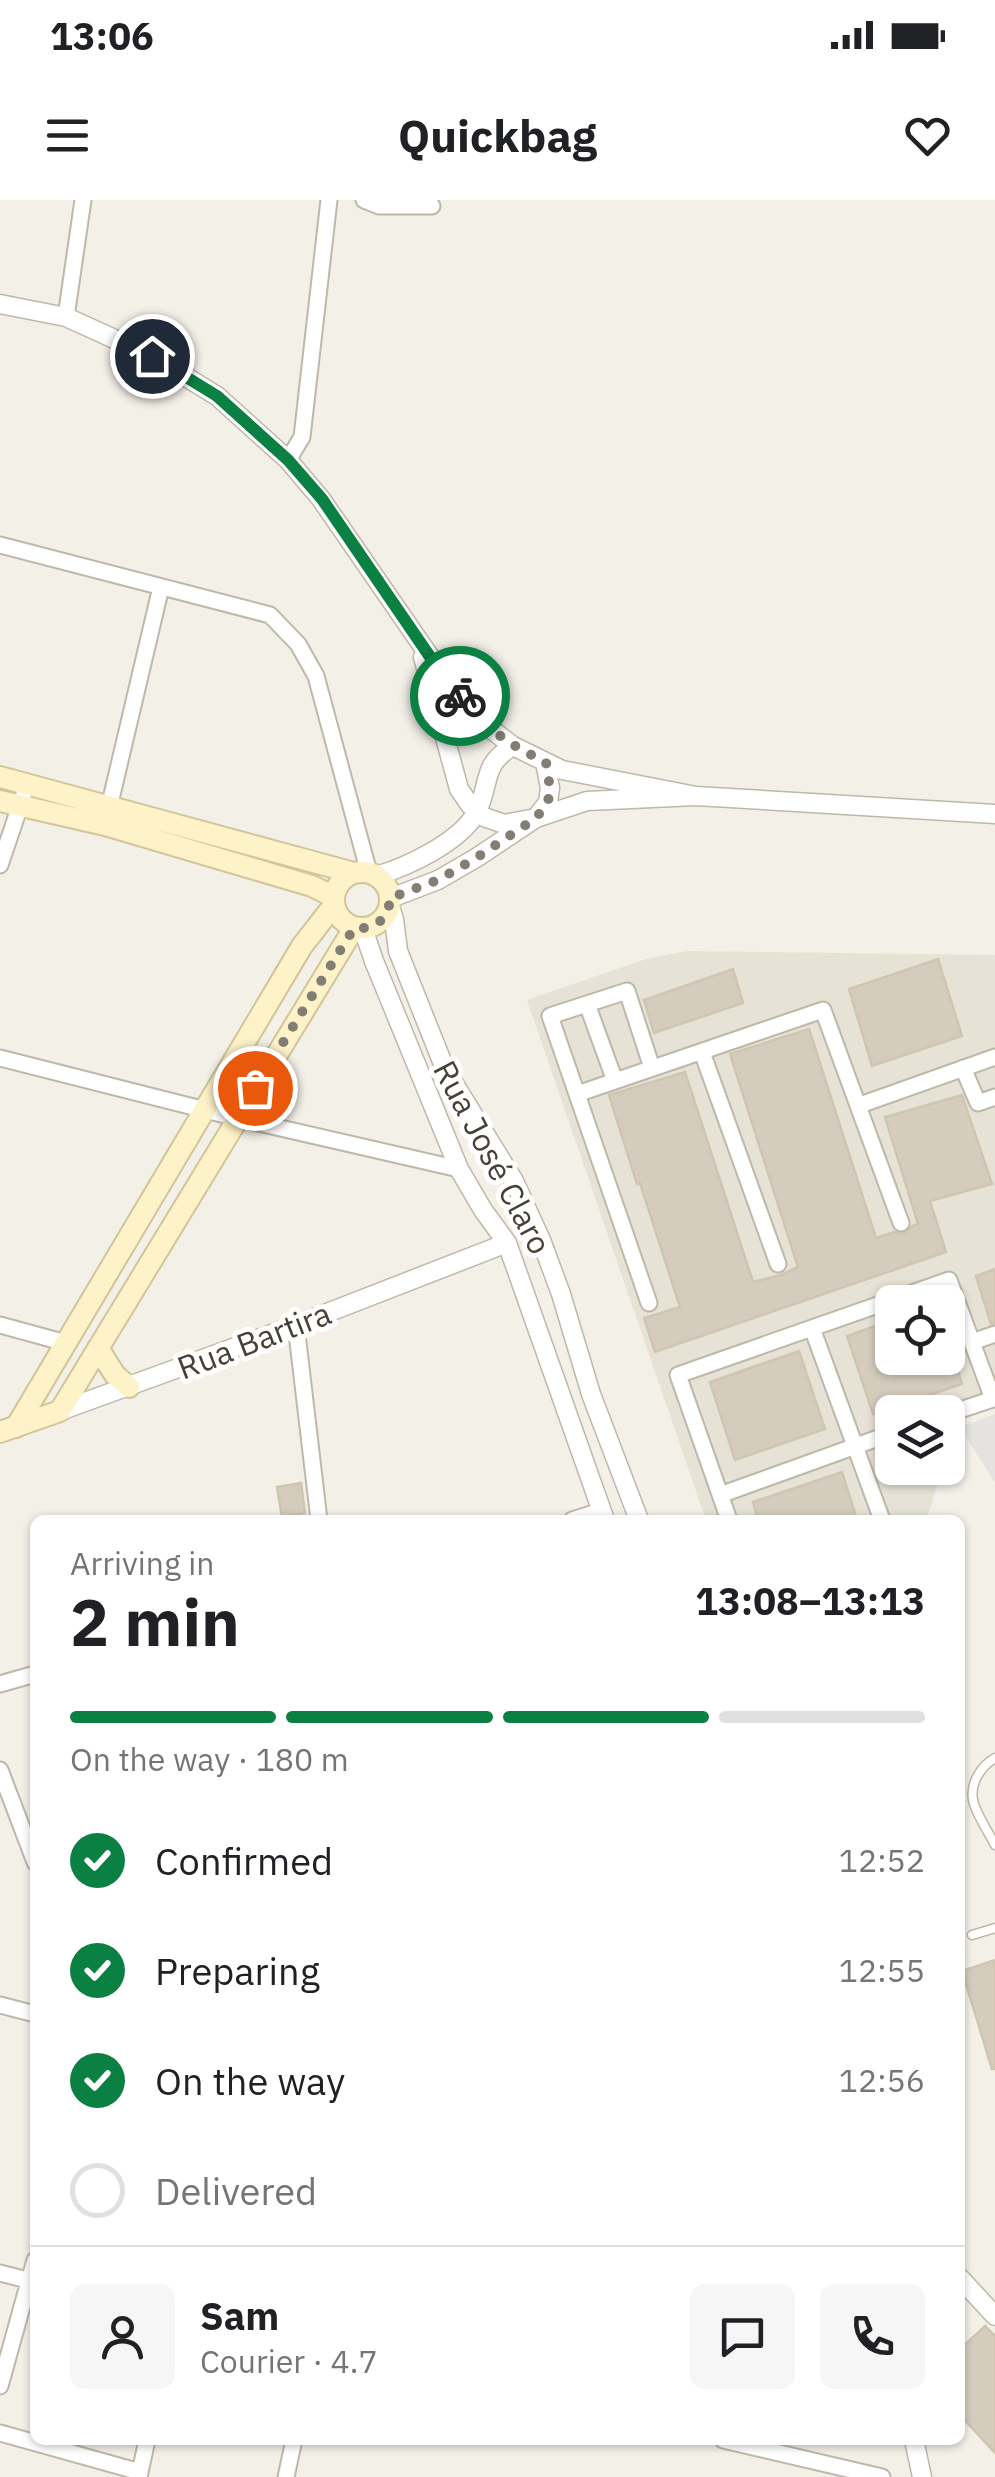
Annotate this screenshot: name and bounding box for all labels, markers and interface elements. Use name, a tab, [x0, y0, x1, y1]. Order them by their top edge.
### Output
text: 13:06	[50, 11, 154, 60]
text: Quickbag	[398, 106, 597, 164]
icon: menu	[40, 108, 95, 163]
icon: heart	[900, 108, 955, 163]
pin	[110, 314, 195, 399]
icon: home	[125, 329, 180, 384]
courier	[410, 646, 510, 746]
icon: bike	[433, 669, 488, 724]
pin	[213, 1046, 298, 1131]
street label: Rua José Claro	[424, 1053, 562, 1261]
icon: bag	[228, 1061, 283, 1116]
map controls	[875, 1285, 965, 1485]
button: locate	[875, 1285, 965, 1375]
street label: Rua Bartira	[171, 1292, 337, 1388]
button: layers	[875, 1395, 965, 1485]
text: Arriving in	[70, 1542, 215, 1584]
text: 13:08–13:13	[695, 1576, 925, 1625]
text: 2 min	[70, 1579, 240, 1664]
text: On the way · 180 m	[70, 1738, 349, 1780]
icon: check	[70, 1833, 125, 1888]
text: Confirmed	[155, 1836, 333, 1885]
text: 12:52	[839, 1839, 925, 1881]
icon: check	[70, 1943, 125, 1998]
text: Preparing	[155, 1946, 320, 1995]
text: 12:55	[839, 1949, 925, 1991]
icon: check	[70, 2053, 125, 2108]
text: On the way	[155, 2056, 345, 2105]
text: 12:56	[839, 2059, 925, 2101]
text: Delivered	[155, 2166, 317, 2215]
button: person	[70, 2284, 175, 2389]
button: chat	[690, 2284, 795, 2389]
button: phone	[820, 2284, 925, 2389]
text: Sam	[200, 2291, 279, 2340]
text: Courier · 4.7	[200, 2340, 378, 2382]

